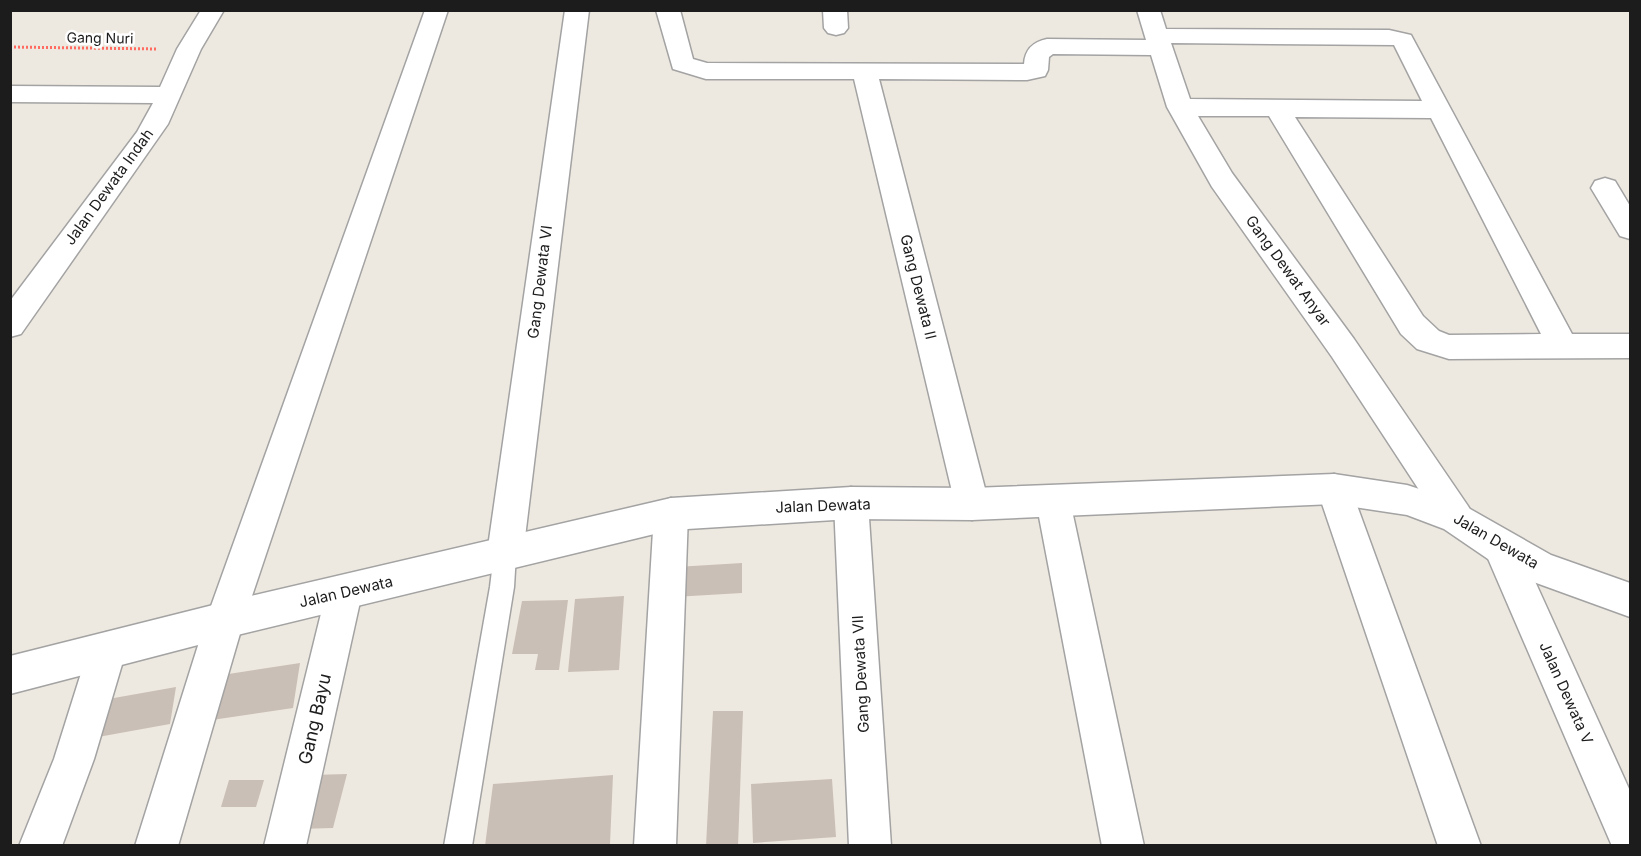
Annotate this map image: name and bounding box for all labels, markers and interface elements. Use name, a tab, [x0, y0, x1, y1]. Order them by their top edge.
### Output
street label: Gang Nuri	[66, 28, 134, 47]
street label: Jalan Dewata Indah	[60, 125, 157, 249]
street label: Gang Dewat Anyar	[1242, 212, 1335, 330]
street label: Gang Dewata VI	[523, 224, 556, 340]
street label: Gang Dewata II	[896, 232, 941, 341]
street label: Jalan Dewata	[775, 494, 871, 517]
street label: Jalan Dewata	[1450, 508, 1542, 573]
street label: Jalan Dewata	[297, 572, 395, 612]
street label: Gang Dewata VII	[848, 615, 873, 733]
street label: Jalan Dewata V	[1535, 639, 1598, 747]
street label: Gang Bayu	[294, 671, 335, 766]

